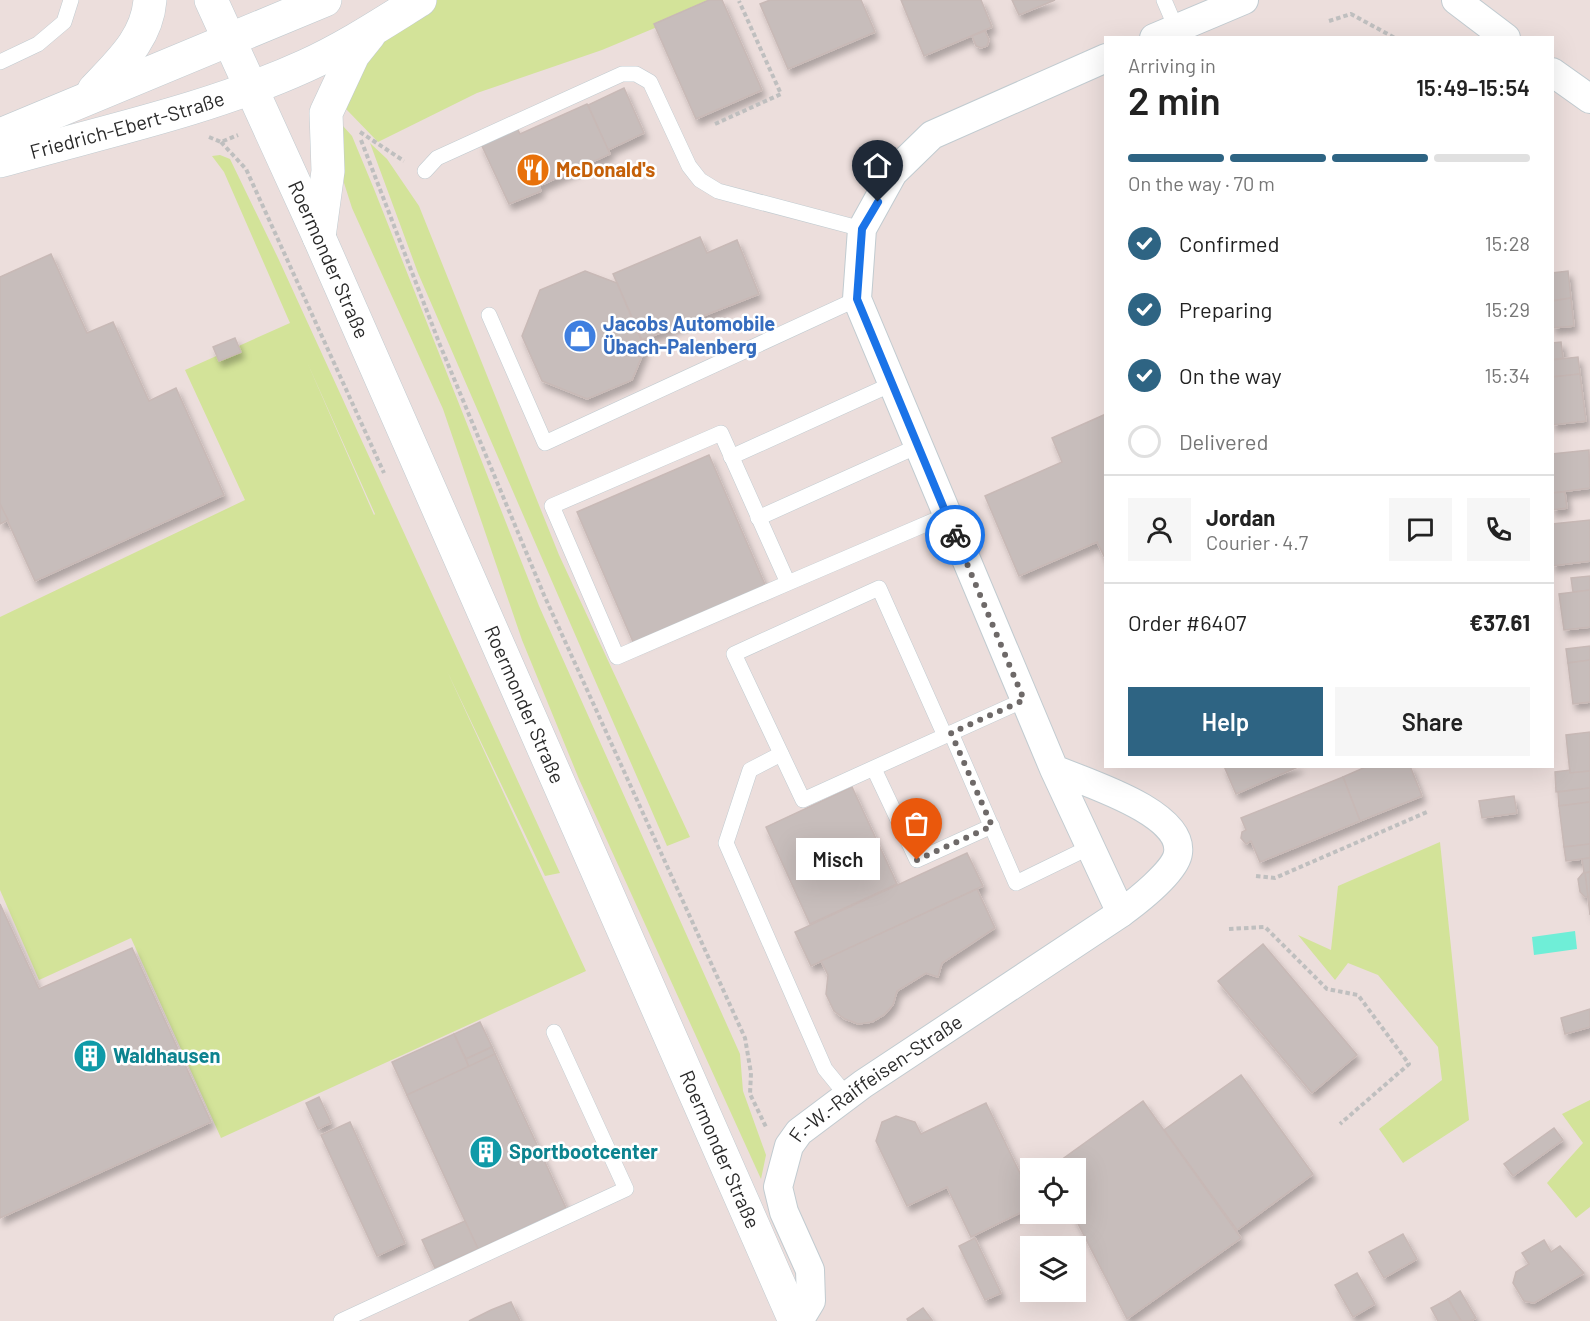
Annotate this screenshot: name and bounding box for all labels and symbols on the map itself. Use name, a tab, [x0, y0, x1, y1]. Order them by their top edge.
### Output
street label: Friedrich-Ebert-Straße	[27, 85, 227, 163]
pin	[852, 140, 903, 202]
restaurant icon: McDonald's	[515, 152, 551, 188]
place label: McDonald's	[556, 157, 655, 181]
street label: Roermonder Straße	[284, 177, 375, 342]
place label: Jacobs Automobile Übach-Palenberg	[603, 311, 775, 358]
shop icon: Jacobs Automobile Übach-Palenberg	[562, 318, 598, 354]
courier	[925, 505, 985, 565]
street label: Roermonder Straße	[480, 621, 570, 787]
pin	[891, 798, 942, 860]
callout: Misch	[797, 839, 881, 881]
street label: F.-W.-Raiffeisen-Straße	[783, 1009, 966, 1146]
building icon: Waldhausen	[72, 1038, 108, 1074]
place label: Waldhausen	[113, 1043, 220, 1067]
street label: Roermonder Straße	[675, 1066, 766, 1232]
building icon: Sportbootcenter	[468, 1134, 504, 1170]
place label: Sportbootcenter	[509, 1139, 658, 1163]

